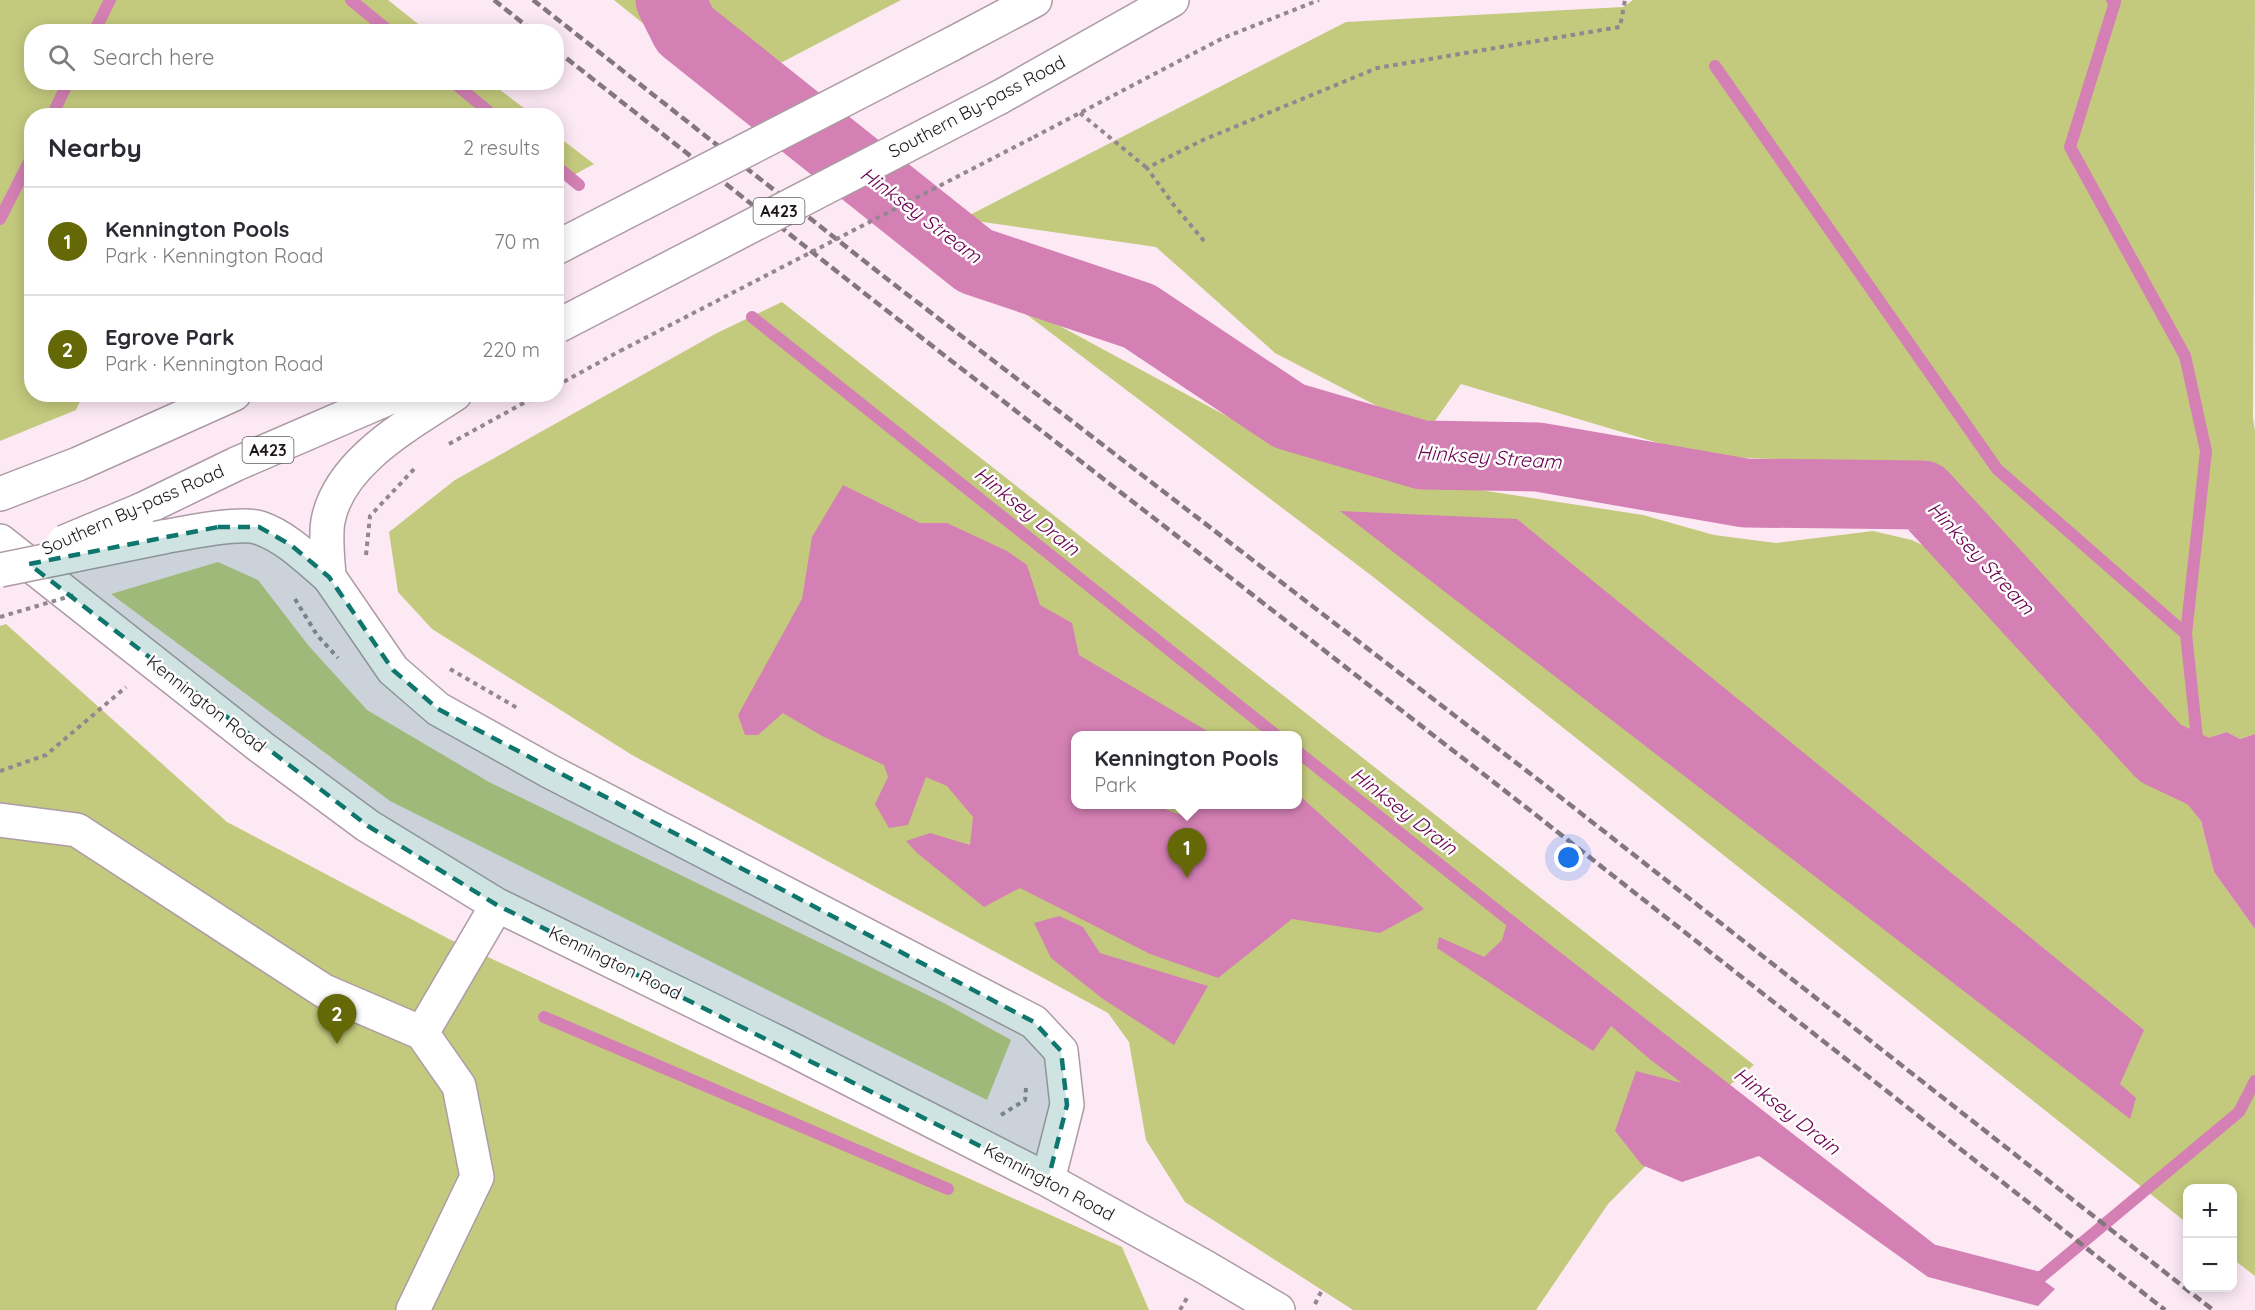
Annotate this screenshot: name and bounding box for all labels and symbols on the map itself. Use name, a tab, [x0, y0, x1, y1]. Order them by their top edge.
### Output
street label: Southern By-pass Road	[884, 50, 1069, 163]
water label: Hinksey Stream	[856, 161, 987, 269]
road number: A423	[754, 198, 804, 224]
road number: A423	[242, 437, 294, 463]
water label: Hinksey Stream	[1416, 439, 1563, 474]
street label: Southern By-pass Road	[38, 459, 228, 560]
water label: Hinksey Drain	[970, 461, 1085, 561]
water label: Hinksey Stream	[1923, 496, 2041, 620]
street label: Kennington Road	[142, 650, 271, 757]
water label: Hinksey Drain	[1346, 761, 1463, 860]
pin: 1	[1168, 828, 1206, 878]
your location	[1554, 843, 1583, 872]
street label: Kennington Road	[545, 920, 685, 1005]
pin: 2	[318, 994, 356, 1044]
water label: Hinksey Drain	[1729, 1061, 1846, 1160]
street label: Kennington Road	[980, 1137, 1119, 1226]

